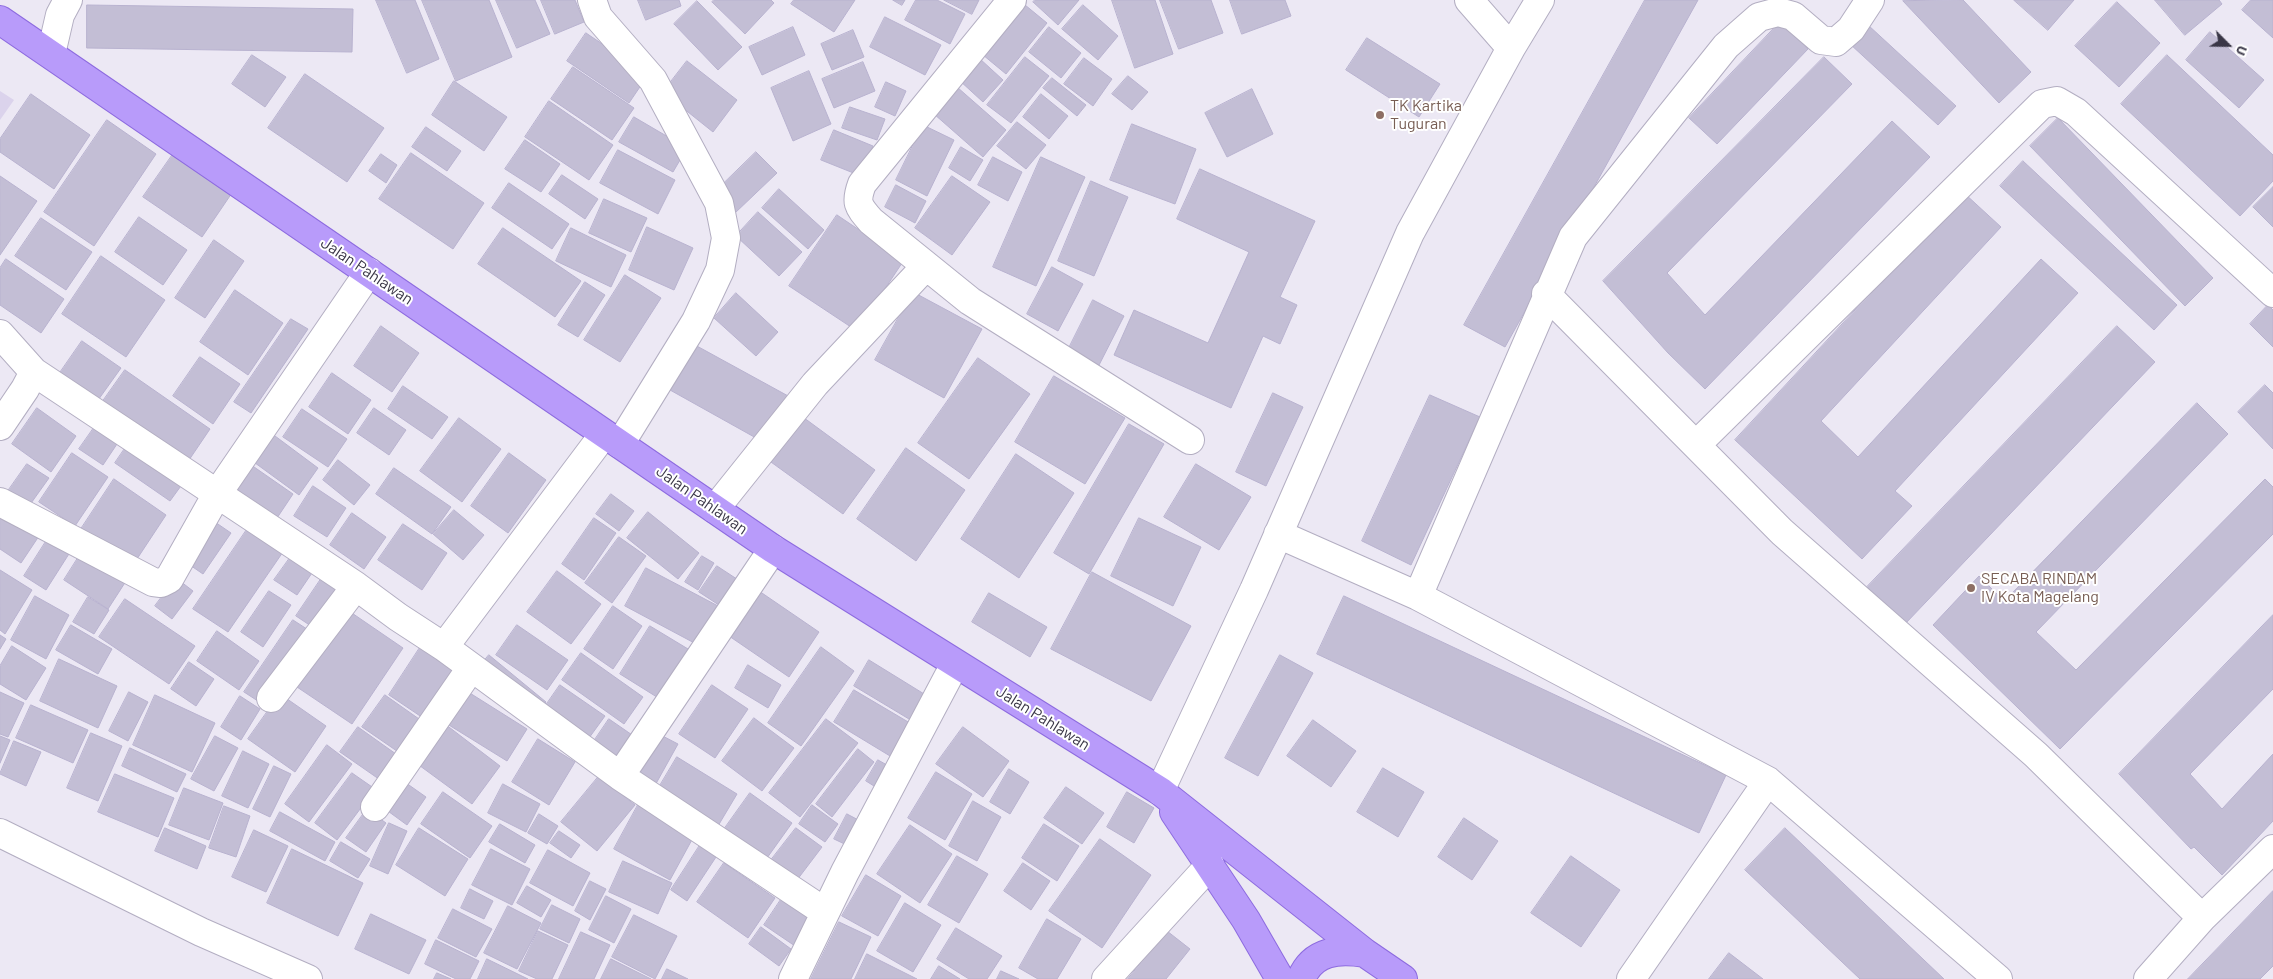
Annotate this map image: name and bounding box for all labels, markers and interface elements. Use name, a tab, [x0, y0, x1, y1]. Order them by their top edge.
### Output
north arrow	[2203, 20, 2253, 70]
text: U	[2233, 44, 2252, 58]
place label: TK Kartika Tuguran	[1390, 96, 1462, 134]
marker: TK Kartika Tuguran	[1374, 109, 1386, 121]
street label: Jalan Pahlawan	[317, 233, 417, 309]
street label: Jalan Pahlawan	[653, 461, 751, 539]
place label: SECABA RINDAM IV Kota Magelang	[1981, 569, 2099, 607]
marker: SECABA RINDAM IV Kota Magelang	[1965, 582, 1977, 594]
street label: Jalan Pahlawan	[992, 681, 1094, 755]

